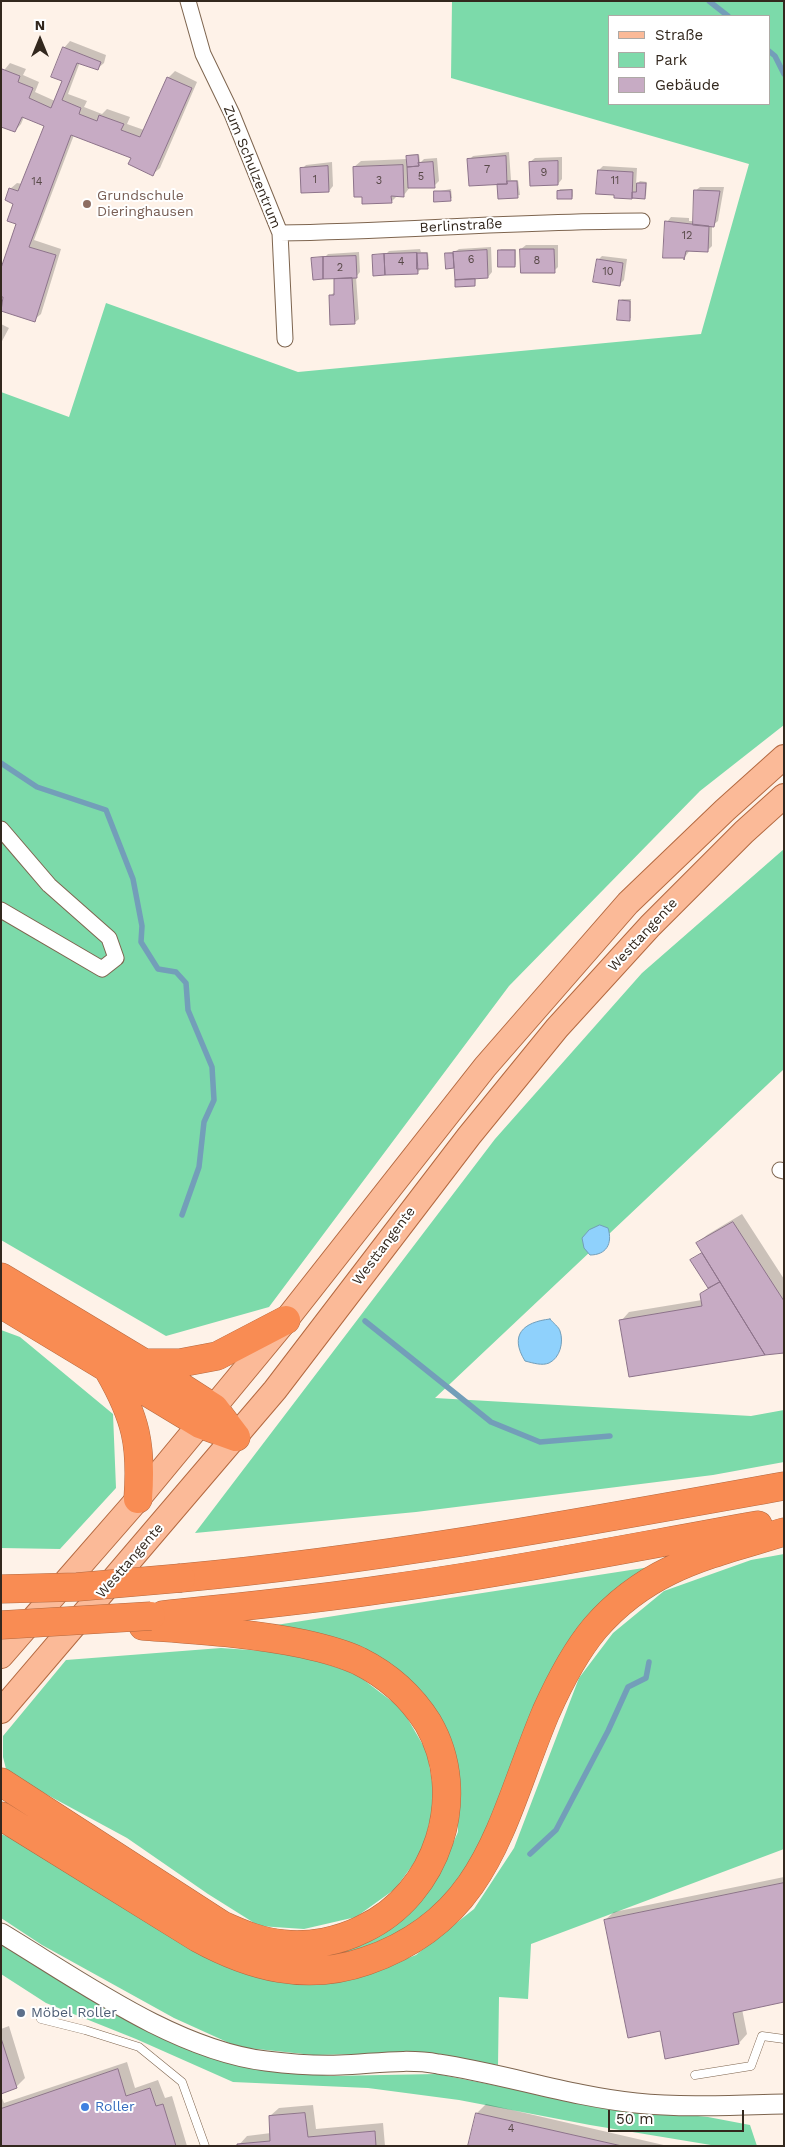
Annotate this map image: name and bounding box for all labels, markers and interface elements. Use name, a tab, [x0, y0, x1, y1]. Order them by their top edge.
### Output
north arrow	[15, 15, 65, 65]
legend	[608, 15, 770, 105]
text: N	[35, 17, 45, 33]
text: Straße	[655, 26, 703, 44]
text: Park	[655, 51, 687, 69]
text: Gebäude	[655, 76, 720, 94]
street label: Zum Schulzentrum	[220, 103, 284, 231]
house number: 7	[484, 163, 490, 177]
house number: 9	[541, 166, 547, 180]
house number: 5	[418, 170, 424, 184]
house number: 1	[313, 173, 317, 187]
house number: 3	[376, 174, 382, 188]
house number: 11	[611, 174, 619, 188]
house number: 14	[31, 175, 43, 189]
place label: Grundschule Dieringhausen	[97, 188, 194, 220]
marker: Grundschule Dieringhausen	[81, 198, 93, 210]
street label: Berlinstraße	[419, 215, 503, 237]
house number: 12	[682, 229, 692, 243]
house number: 6	[468, 253, 474, 267]
house number: 8	[534, 254, 540, 268]
house number: 4	[398, 255, 404, 269]
house number: 2	[337, 261, 343, 275]
house number: 10	[602, 265, 614, 279]
street label: Westtangente	[605, 895, 681, 975]
street label: Westtangente	[349, 1203, 419, 1289]
street label: Westtangente	[93, 1520, 167, 1602]
place label: Möbel Roller	[31, 2005, 117, 2021]
marker: Möbel Roller	[15, 2007, 27, 2019]
place label: Roller	[95, 2099, 135, 2115]
scale bar	[610, 2100, 746, 2132]
marker: Roller	[79, 2101, 91, 2113]
text: 50 m	[616, 2110, 653, 2128]
house number: 4	[508, 2122, 514, 2136]

